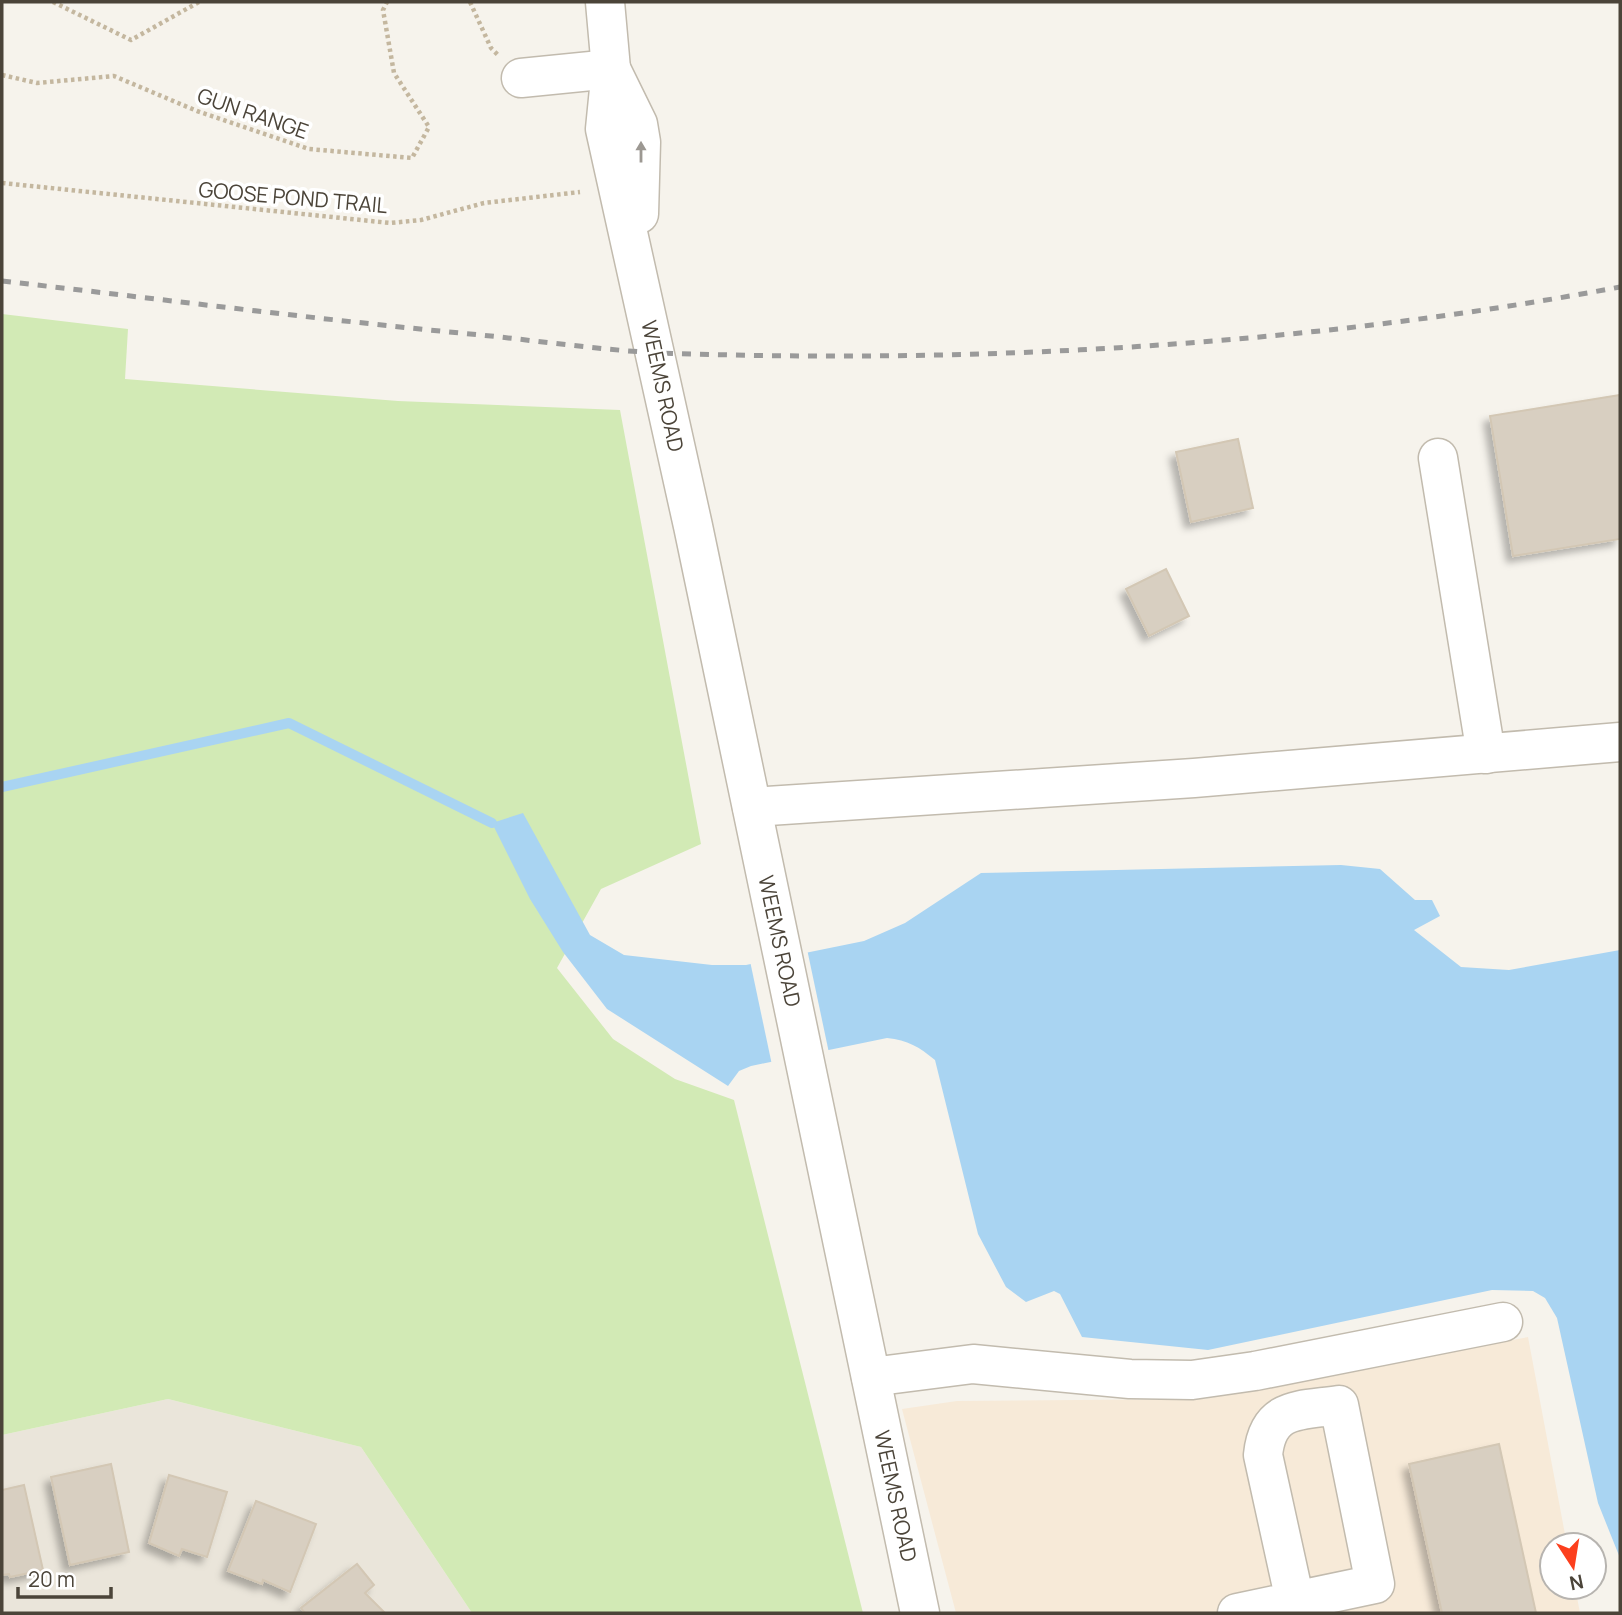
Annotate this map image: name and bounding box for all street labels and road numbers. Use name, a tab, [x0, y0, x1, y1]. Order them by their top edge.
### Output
street label: GUN RANGE	[194, 81, 312, 145]
street label: GOOSE POND TRAIL	[197, 175, 389, 219]
street label: WEEMS ROAD	[635, 318, 691, 454]
street label: WEEMS ROAD	[752, 873, 808, 1009]
street label: WEEMS ROAD	[868, 1428, 924, 1564]

